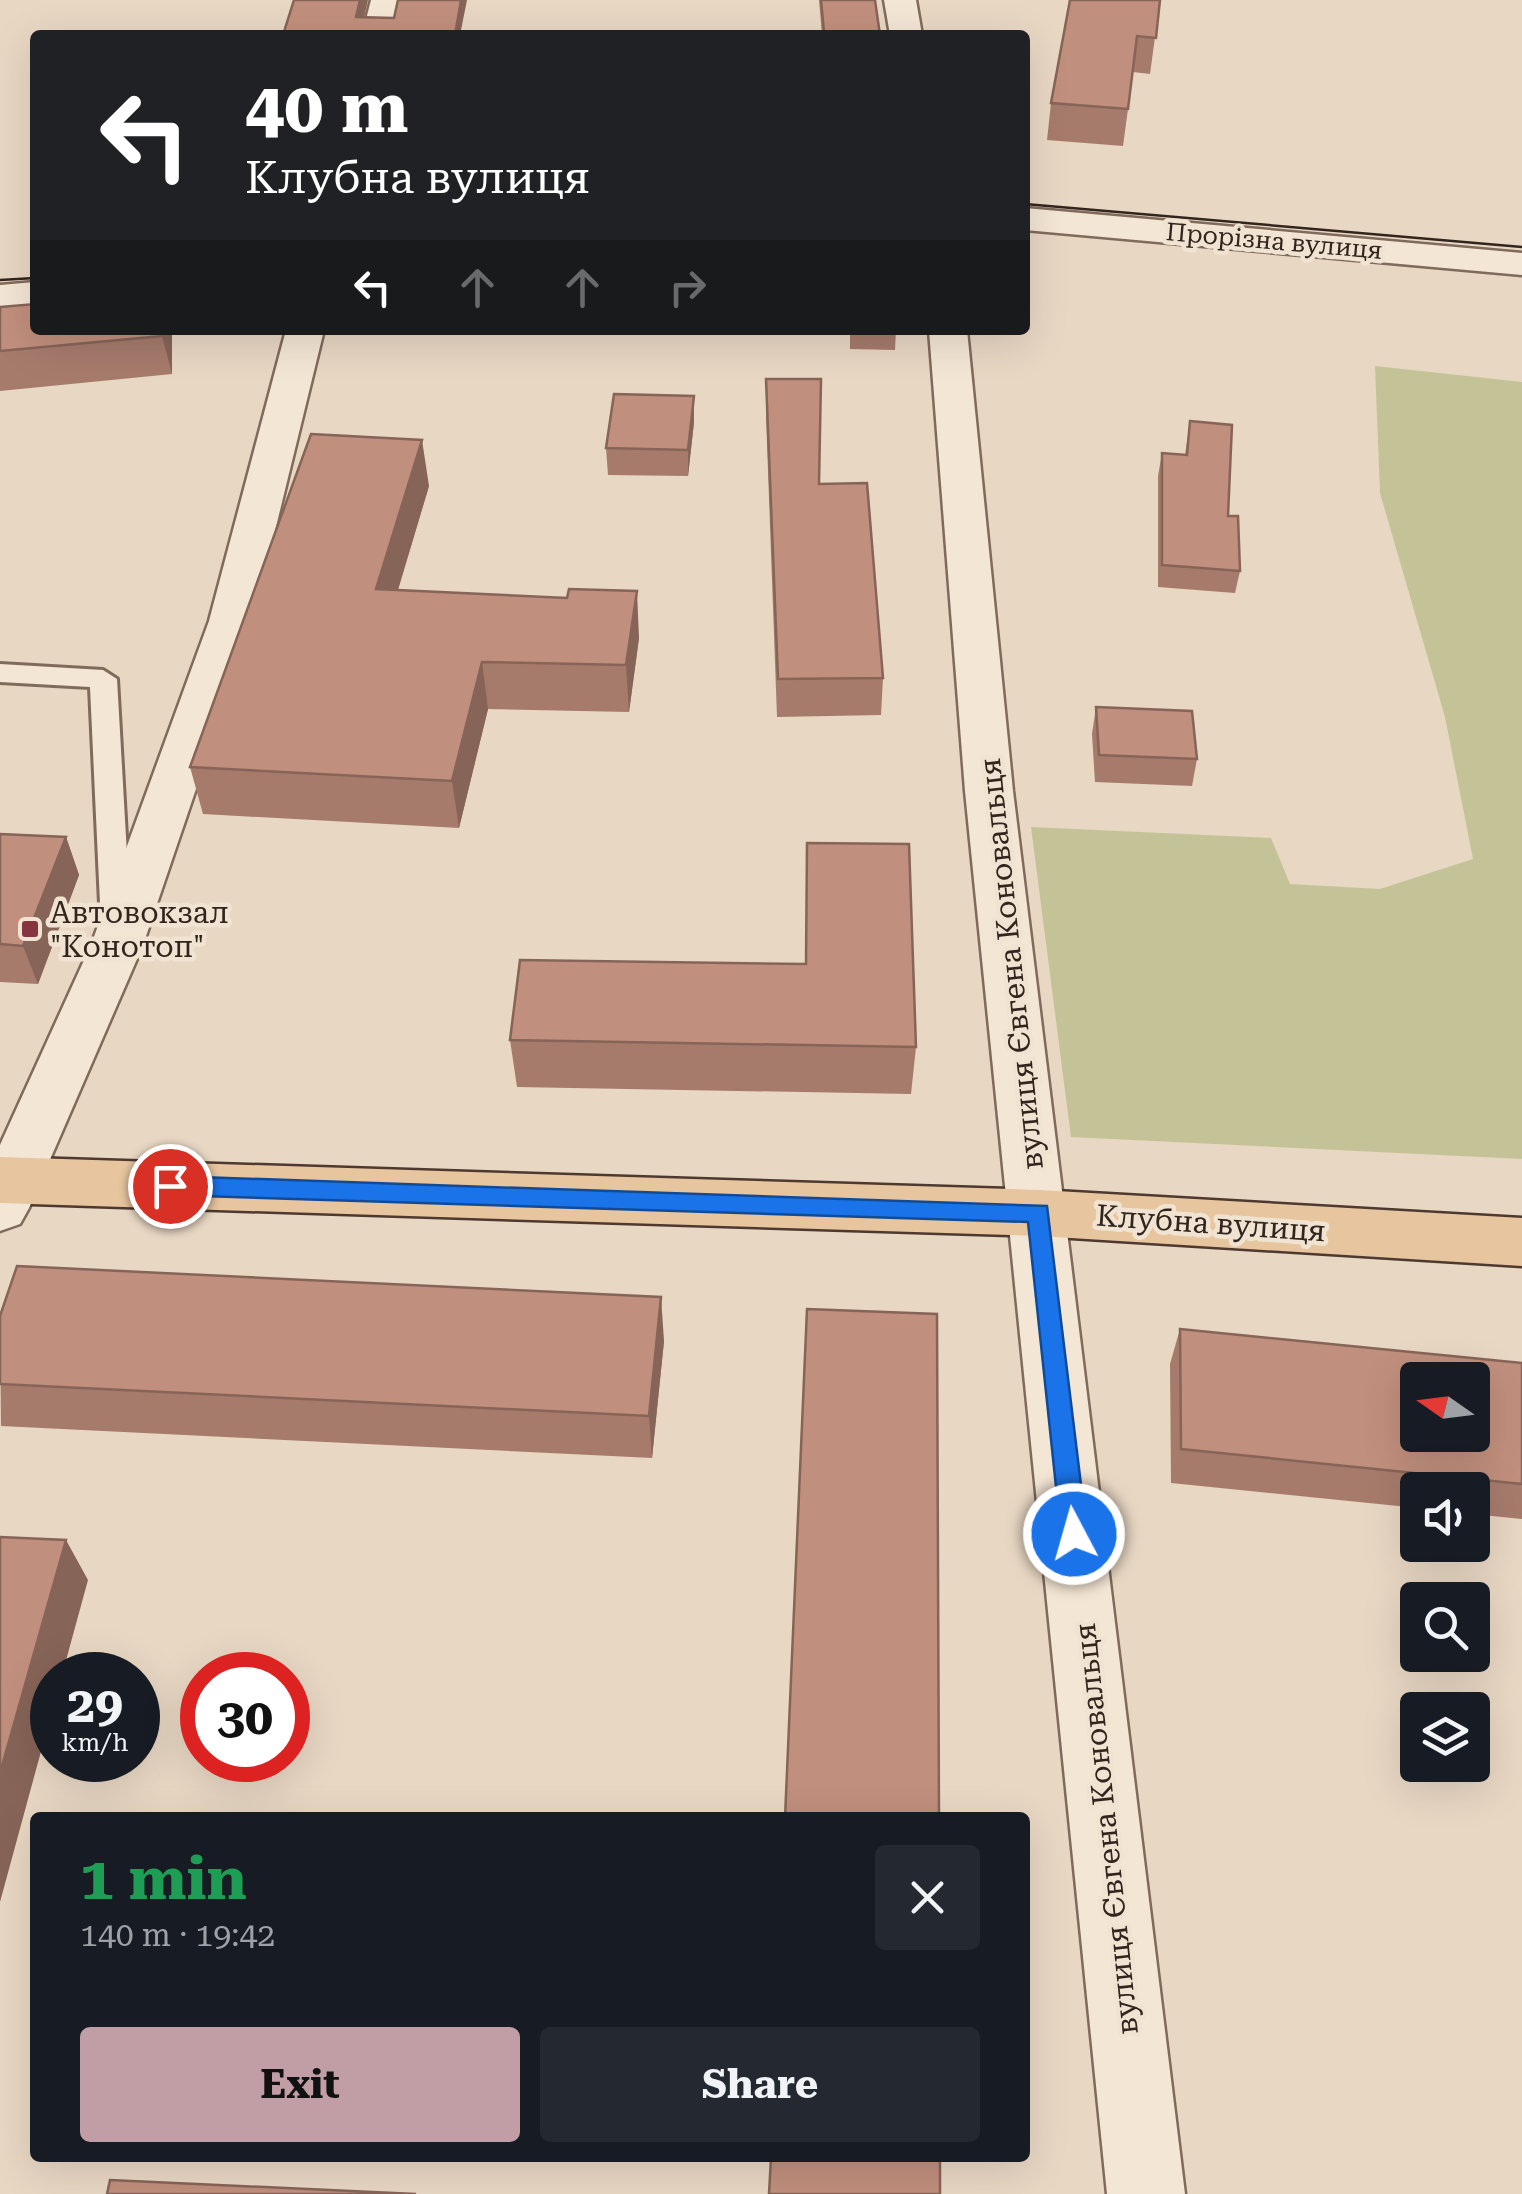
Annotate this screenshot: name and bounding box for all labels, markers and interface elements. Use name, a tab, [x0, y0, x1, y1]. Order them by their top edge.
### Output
text: 40 m	[245, 67, 409, 149]
icon: left	[80, 70, 210, 200]
text: Клубна вулиця	[245, 151, 590, 204]
street label: Прорізна вулиця	[1165, 217, 1383, 265]
icon: left	[345, 260, 400, 315]
icon: ahead	[450, 260, 505, 315]
icon: ahead	[555, 260, 610, 315]
icon: right	[660, 260, 715, 315]
street label: вулиця Євгена Коновальця	[972, 757, 1050, 1171]
place label: Автовокзал "Конотоп"	[50, 895, 229, 964]
marker: Автовокзал "Конотоп"	[19, 918, 41, 940]
pin	[128, 1144, 213, 1229]
icon: arrive	[143, 1159, 198, 1214]
street label: Клубна вулиця	[1095, 1198, 1327, 1248]
north arrow	[1400, 1362, 1490, 1452]
map controls	[1400, 1362, 1490, 1782]
button: sound	[1400, 1472, 1490, 1562]
position arrow	[1022, 1482, 1126, 1586]
button: search	[1400, 1582, 1490, 1672]
street label: вулиця Євгена Коновальця	[1067, 1622, 1145, 2036]
speed limit sign: 30	[180, 1652, 310, 1782]
text: 29	[67, 1676, 123, 1734]
button: layers	[1400, 1692, 1490, 1782]
text: km/h	[62, 1728, 128, 1757]
text: 1 min	[80, 1843, 247, 1914]
button: close	[875, 1845, 980, 1950]
text: 140 m · 19:42	[80, 1916, 275, 1954]
button: Exit	[80, 2027, 520, 2142]
button: Share	[540, 2027, 980, 2142]

